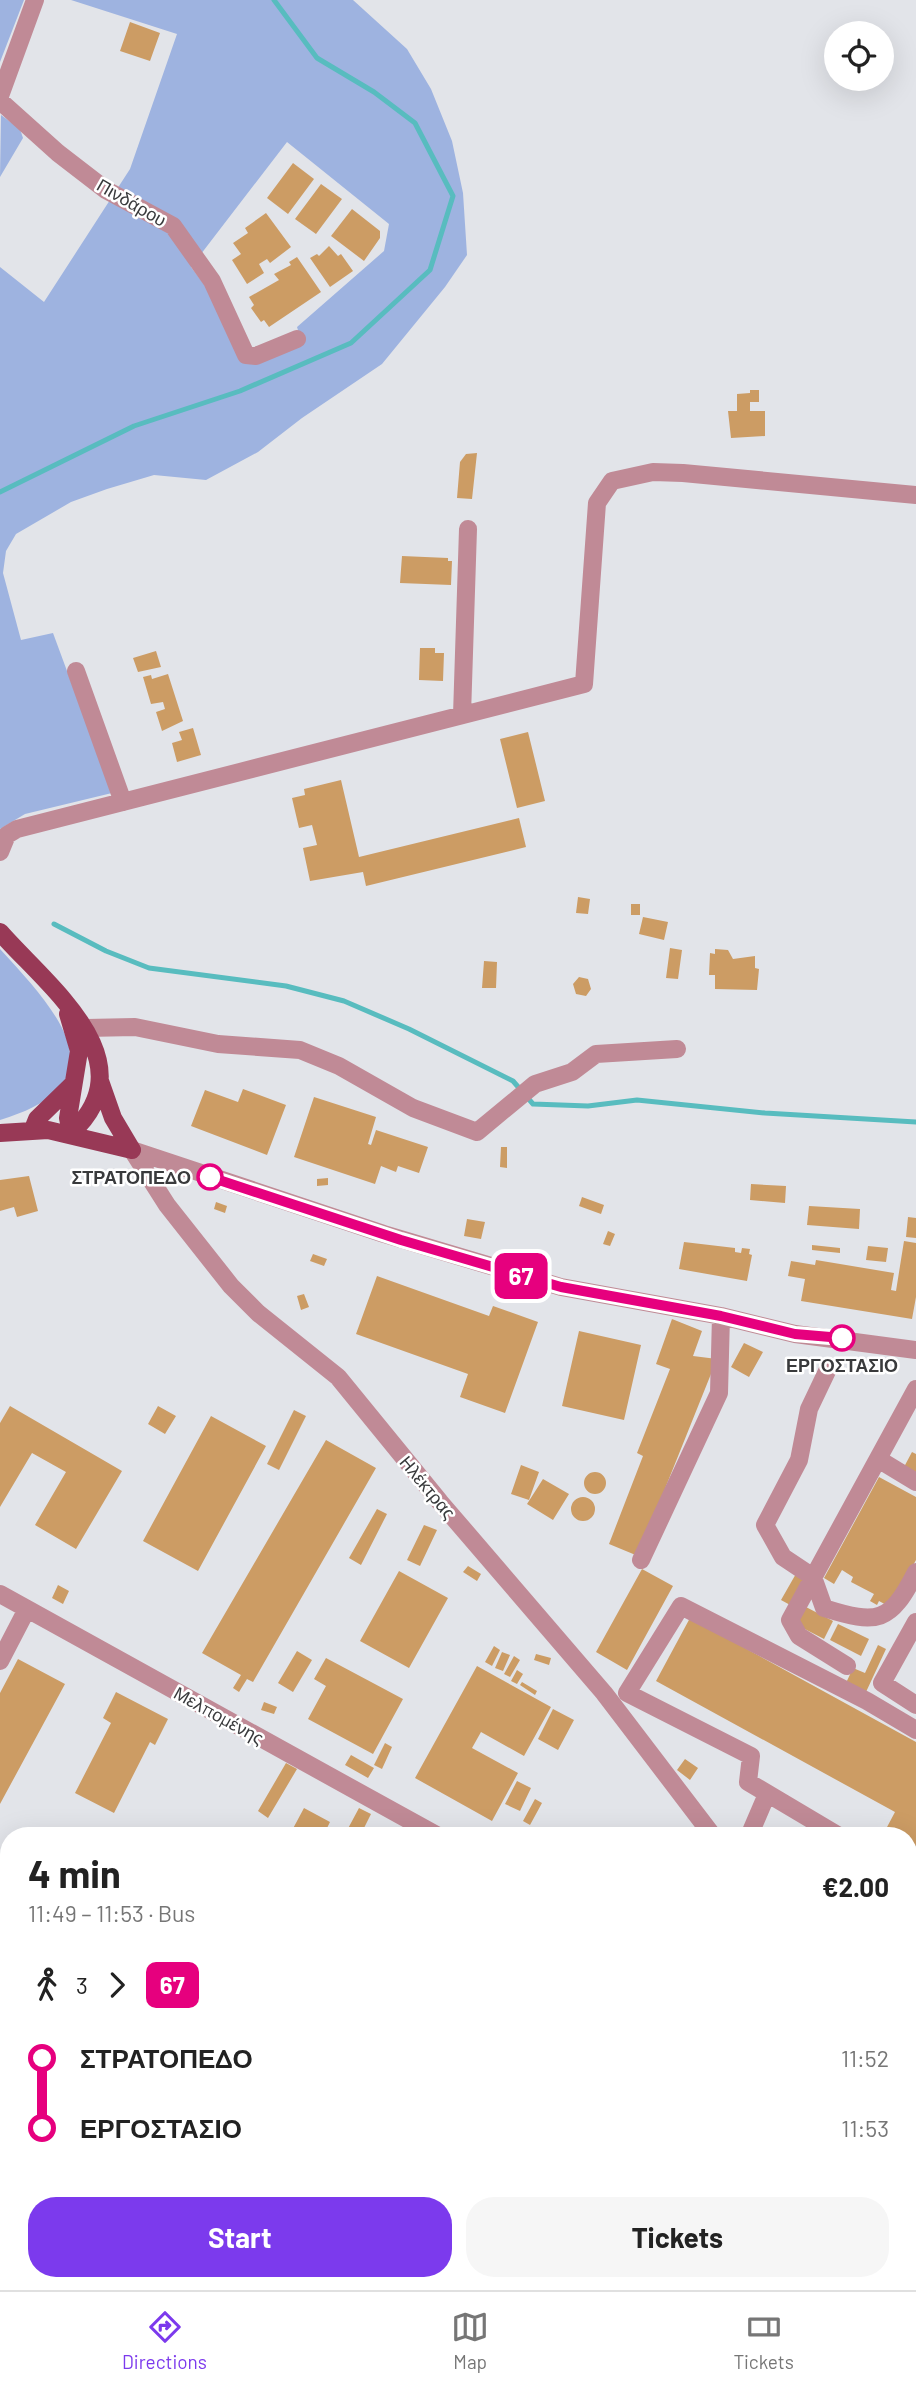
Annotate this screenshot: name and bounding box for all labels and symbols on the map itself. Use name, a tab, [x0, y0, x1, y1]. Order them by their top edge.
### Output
street label: Πινδάρου	[93, 173, 171, 231]
marker: ΣΤΡΑΤΟΠΕΔΟ	[197, 1164, 223, 1190]
place label: ΣΤΡΑΤΟΠΕΔΟ	[71, 1166, 191, 1188]
line badge: 67	[490, 1253, 552, 1299]
marker: ΕΡΓΟΣΤΑΣΙΟ	[829, 1325, 855, 1351]
place label: ΕΡΓΟΣΤΑΣΙΟ	[786, 1354, 898, 1376]
street label: Ηλέκτρας	[395, 1451, 461, 1523]
street label: Μελπομένης	[170, 1681, 268, 1749]

